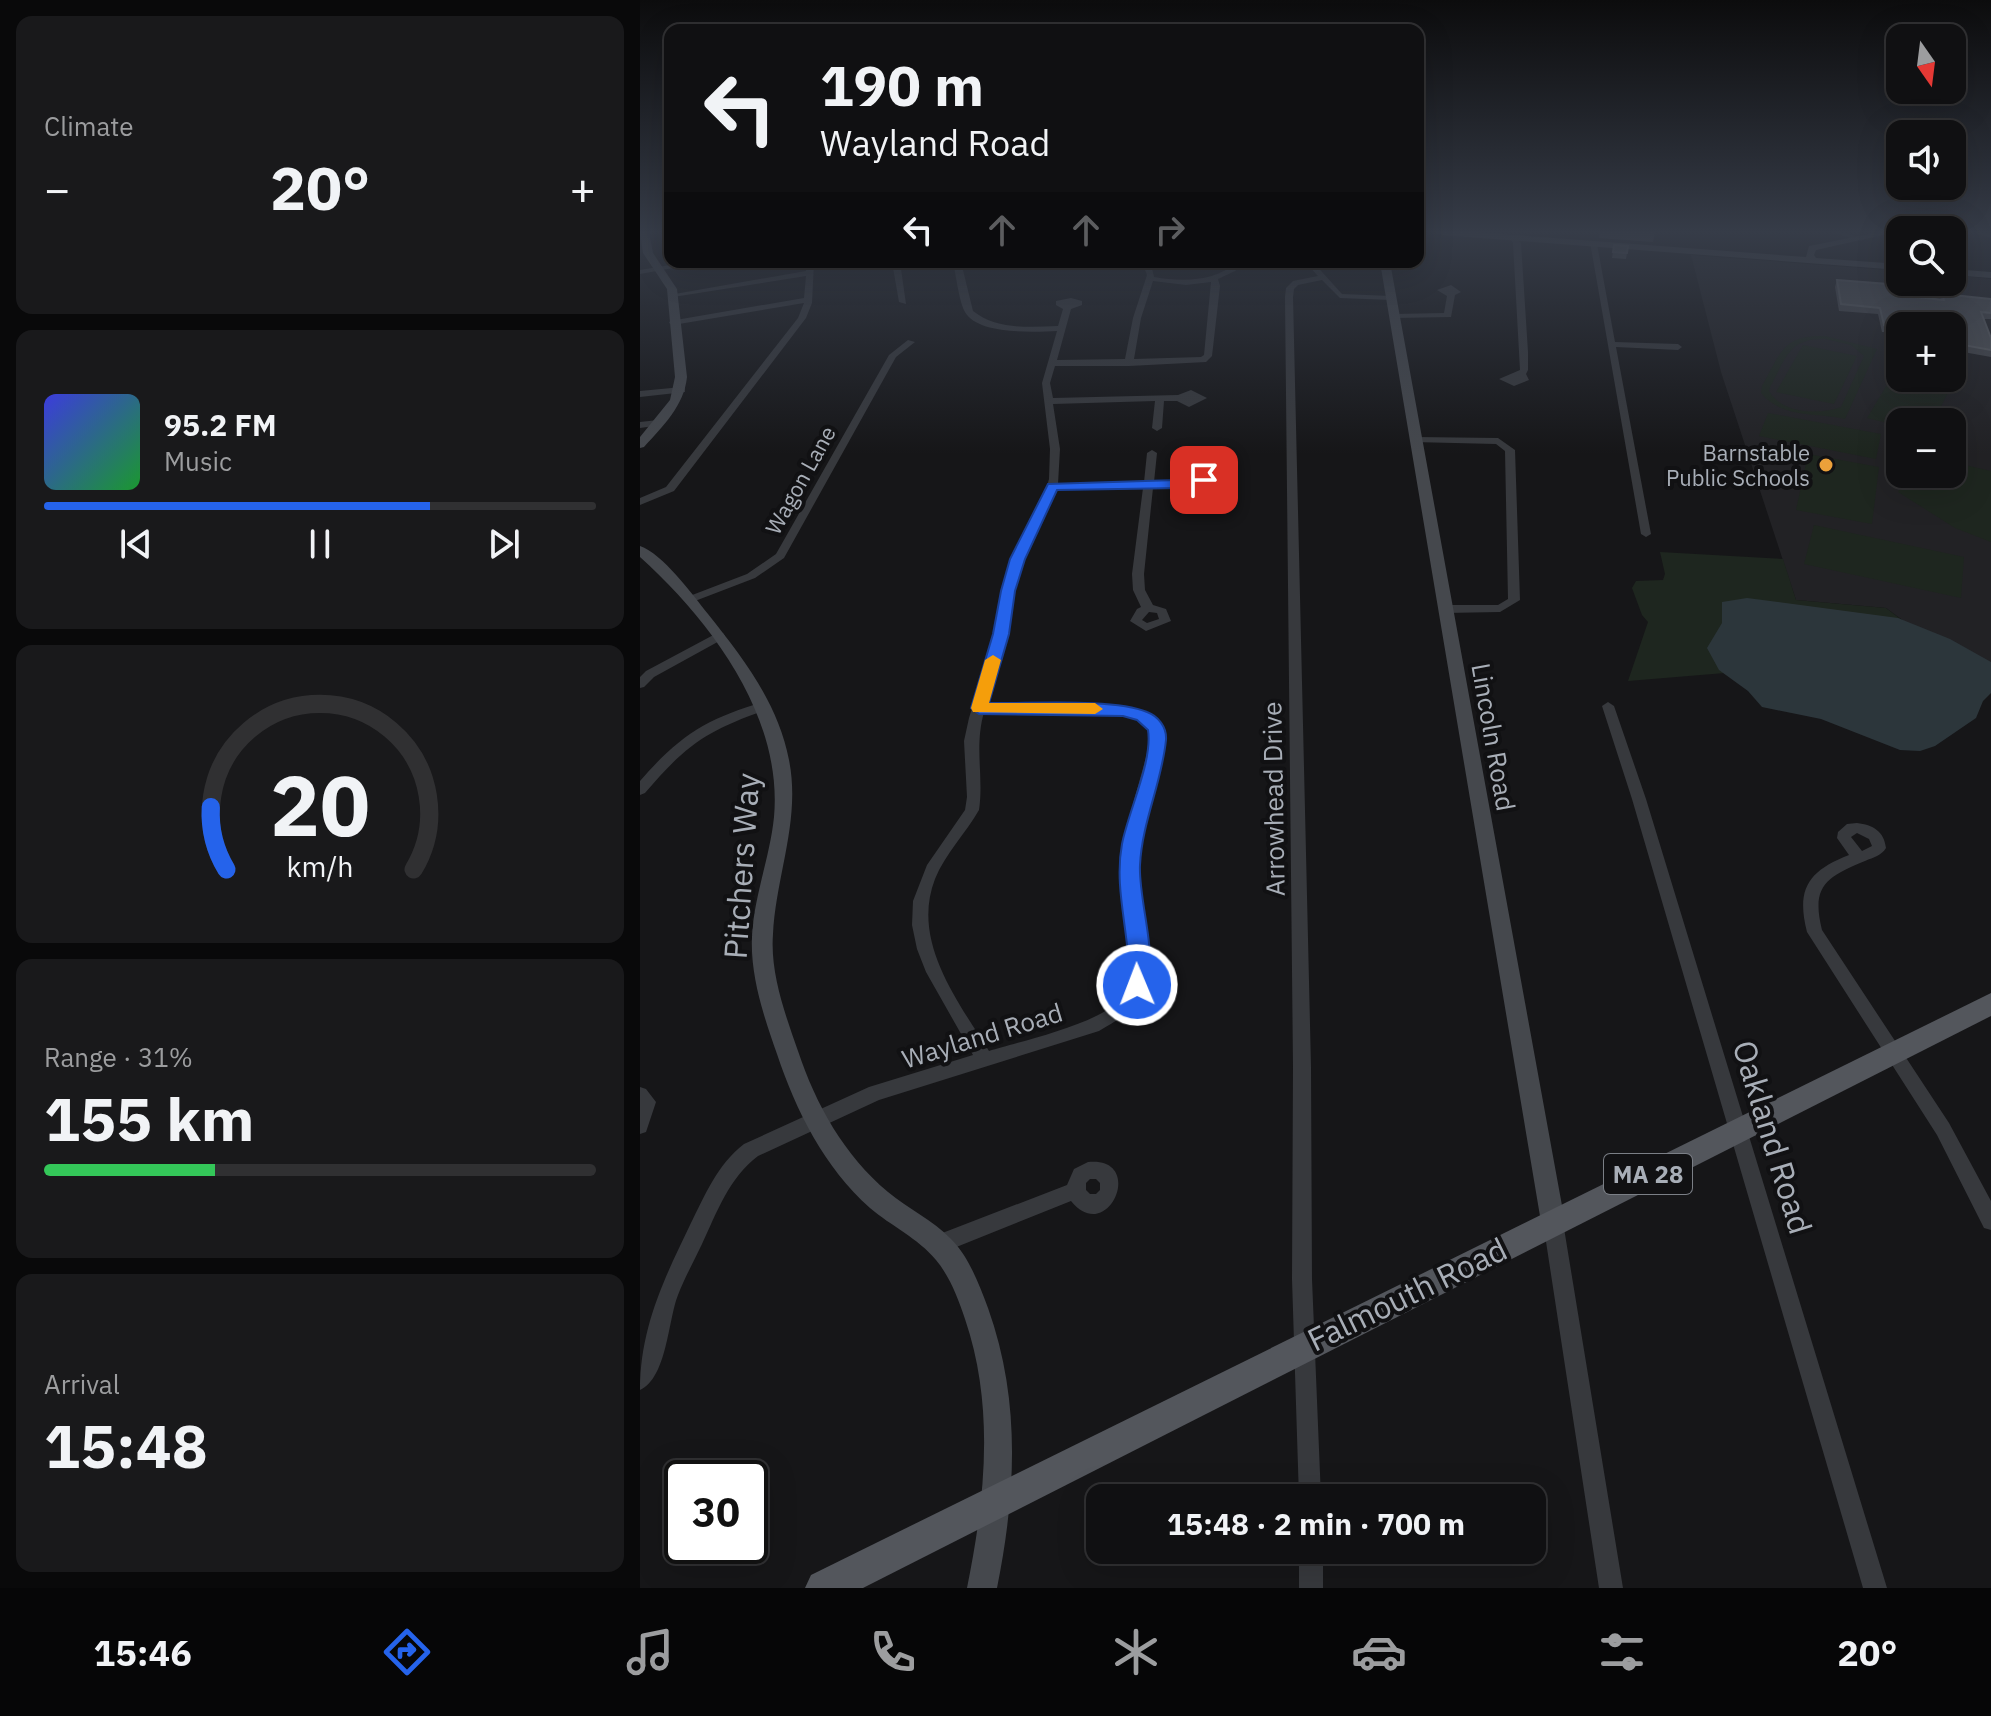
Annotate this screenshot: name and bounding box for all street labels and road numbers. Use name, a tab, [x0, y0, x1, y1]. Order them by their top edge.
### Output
street label: Wagon Lane	[758, 421, 842, 539]
street label: Lincoln Road	[1464, 660, 1524, 814]
street label: Arrowhead Drive	[1254, 701, 1292, 897]
street label: Pitchers Way	[714, 772, 768, 960]
street label: Wayland Road	[897, 994, 1067, 1076]
street label: Oakland Road	[1724, 1035, 1822, 1239]
road number: MA 28	[1604, 1154, 1692, 1194]
street label: Falmouth Road	[1300, 1228, 1514, 1360]

